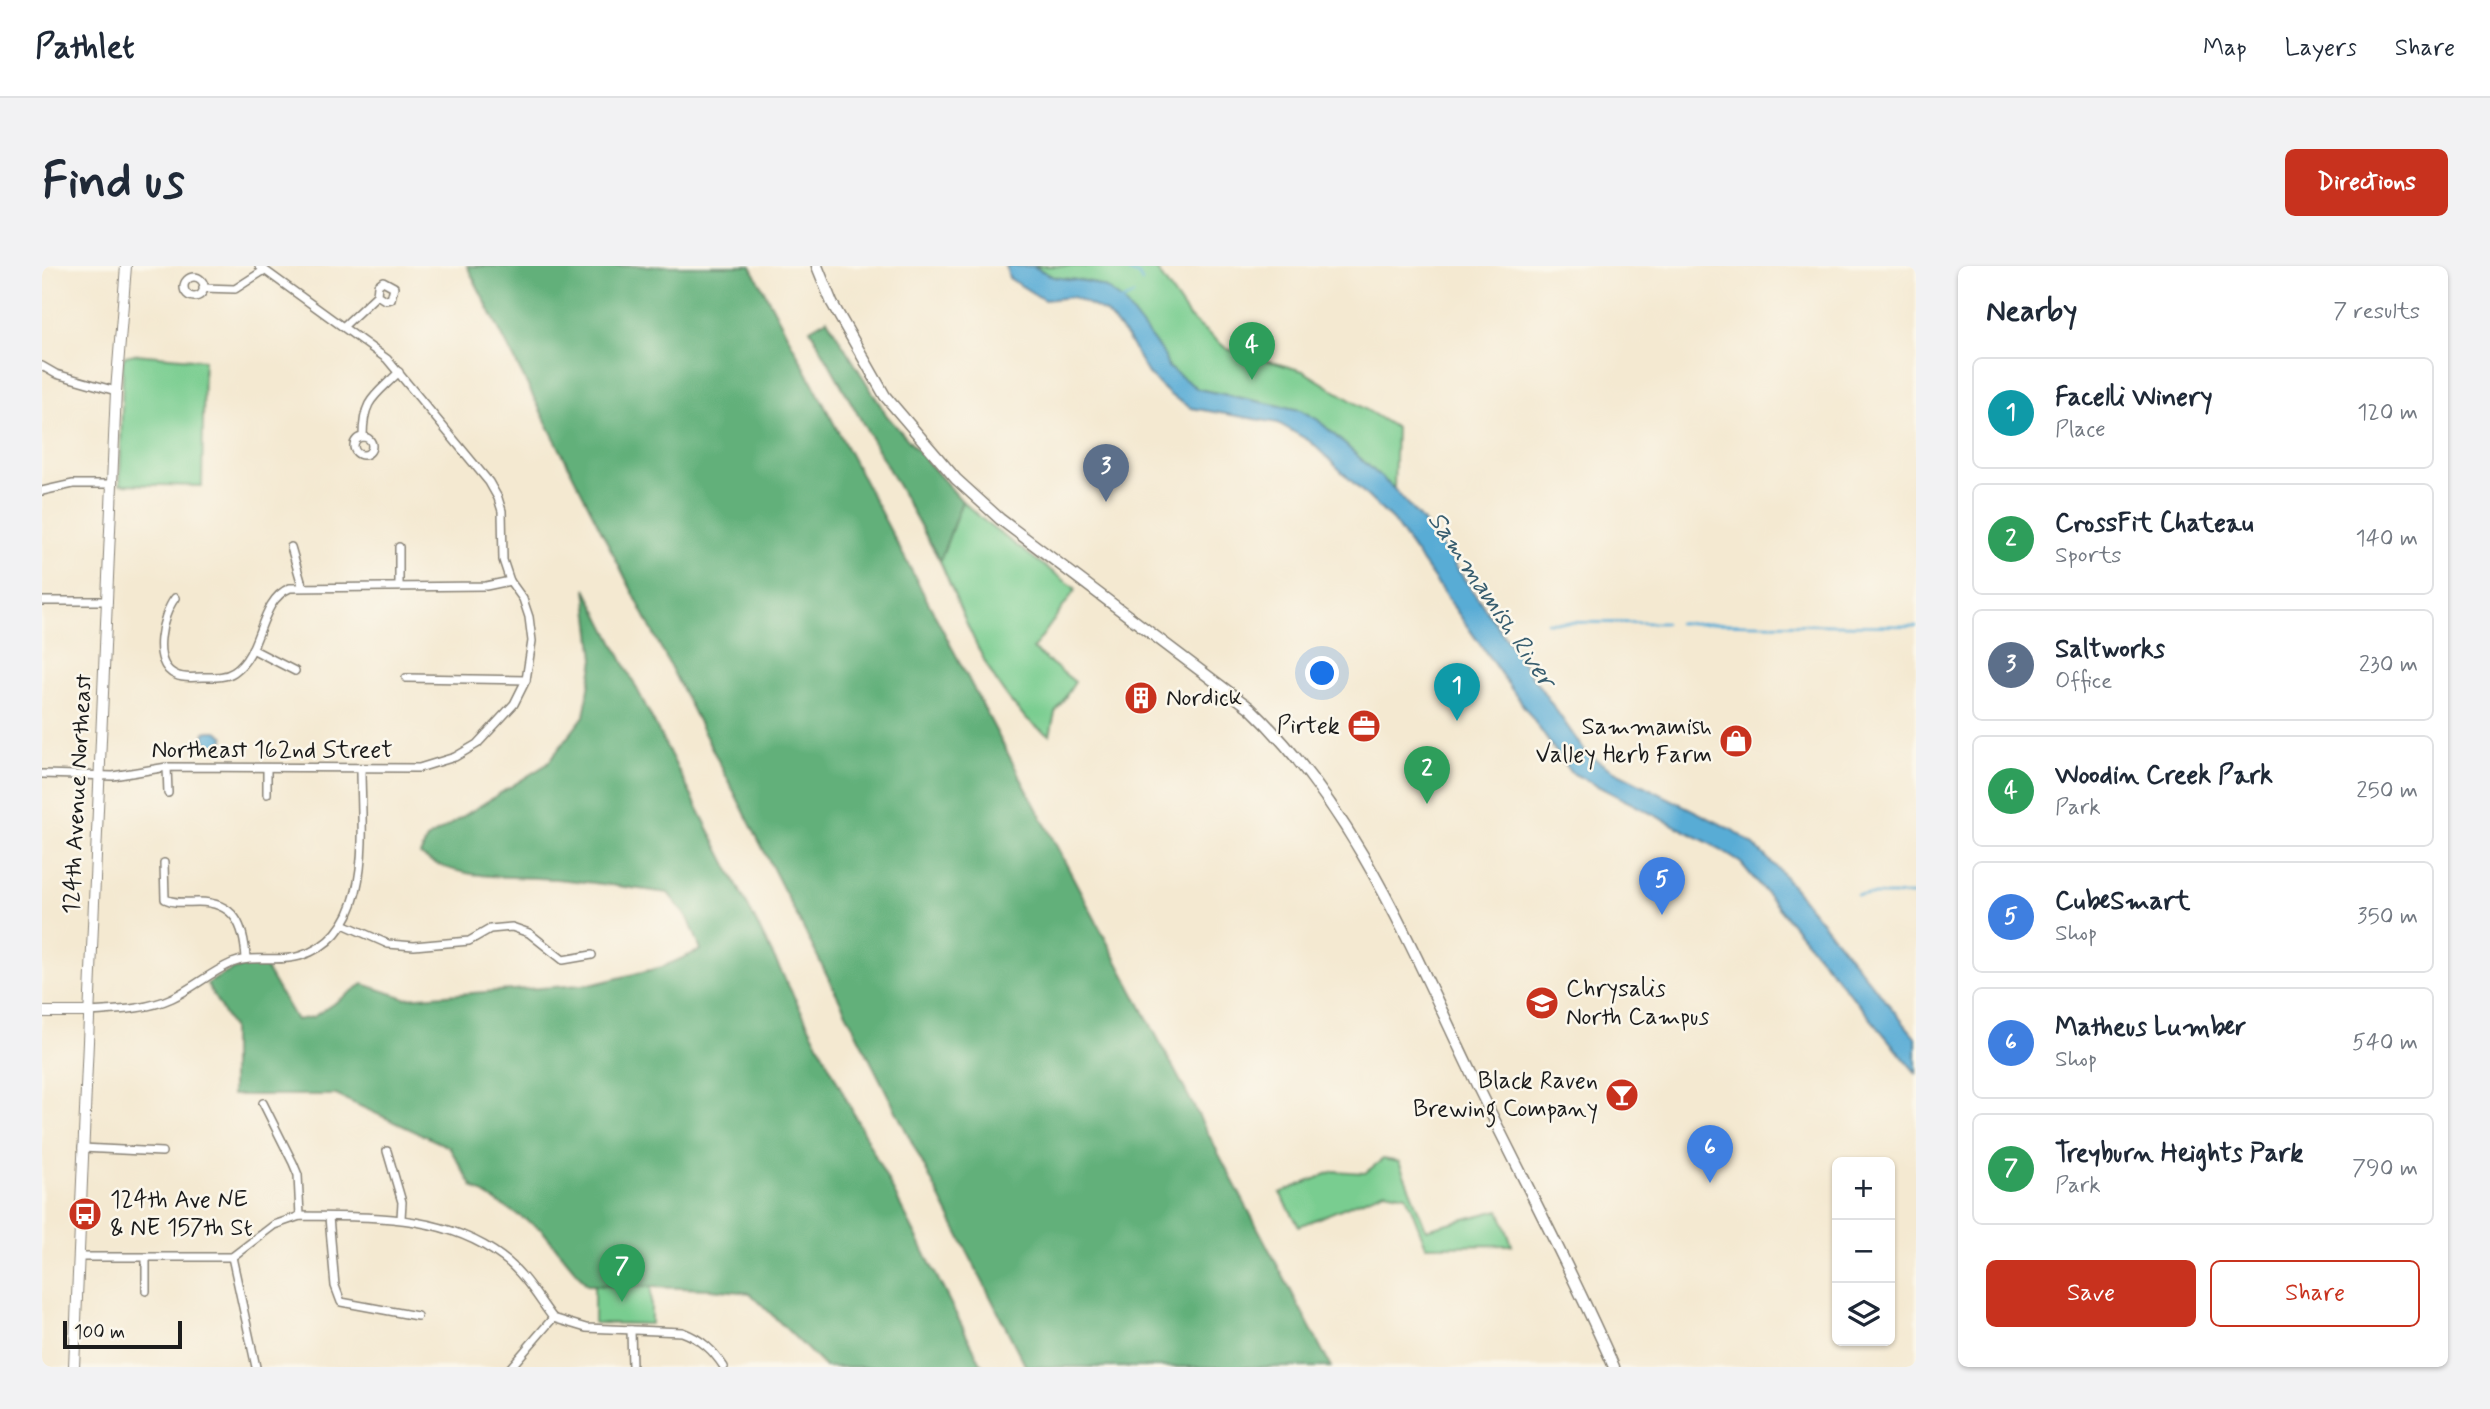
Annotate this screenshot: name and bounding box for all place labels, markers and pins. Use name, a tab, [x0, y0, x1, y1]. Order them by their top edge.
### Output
pin: 4	[1229, 322, 1275, 380]
pin: 3	[1083, 444, 1129, 502]
pin: 1	[1434, 663, 1480, 721]
building icon: Nordick	[1122, 679, 1160, 717]
place label: Nordick	[1166, 683, 1242, 714]
office icon: Pirtek	[1345, 707, 1383, 745]
place label: Pirtek	[1277, 711, 1340, 742]
place label: Sammamish Valley Herb Farm	[1535, 712, 1712, 771]
shop icon: Sammamish Valley Herb Farm	[1717, 722, 1755, 760]
pin: 2	[1404, 746, 1450, 804]
pin: 5	[1639, 857, 1685, 915]
place label: Chrysalis North Campus	[1566, 974, 1710, 1033]
school or university icon: Chrysalis North Campus	[1523, 984, 1561, 1022]
place label: Black Raven Brewing Company	[1413, 1066, 1598, 1128]
bar icon: Black Raven Brewing Company	[1603, 1076, 1641, 1114]
pin: 6	[1687, 1125, 1733, 1183]
place label: 124th Ave NE & NE 157th St	[110, 1185, 253, 1244]
bus stop icon: 124th Ave NE & NE 157th St	[66, 1195, 104, 1233]
pin: 7	[599, 1244, 645, 1302]

